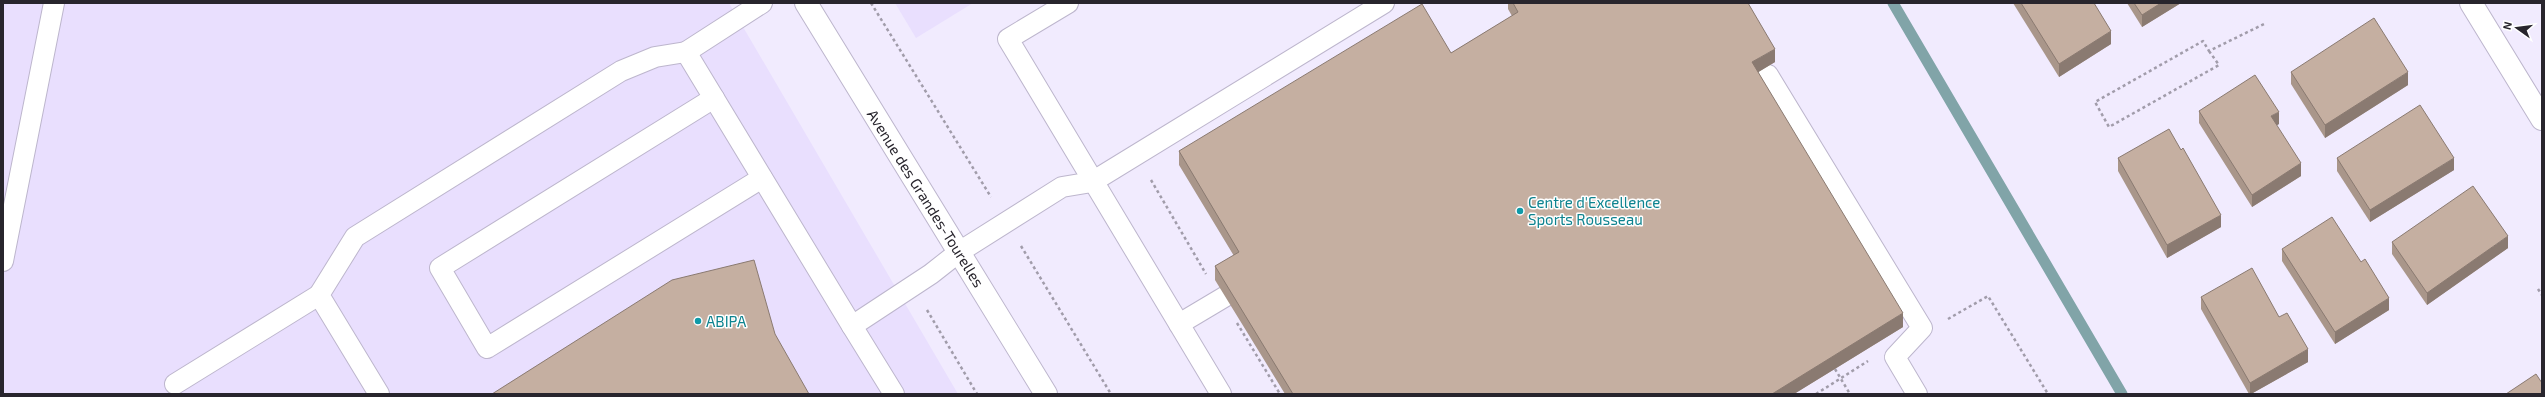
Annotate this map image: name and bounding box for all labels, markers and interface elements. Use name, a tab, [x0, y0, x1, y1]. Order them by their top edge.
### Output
north arrow	[2497, 8, 2537, 48]
text: N	[2500, 20, 2514, 31]
street label: Avenue des Grandes-Tourelles	[864, 106, 988, 290]
place label: Centre d'Excellence Sports Rousseau	[1528, 193, 1660, 228]
marker: Centre d'Excellence Sports Rousseau	[1515, 206, 1525, 216]
place label: ABIPA	[706, 312, 747, 330]
marker: ABIPA	[693, 316, 703, 326]

